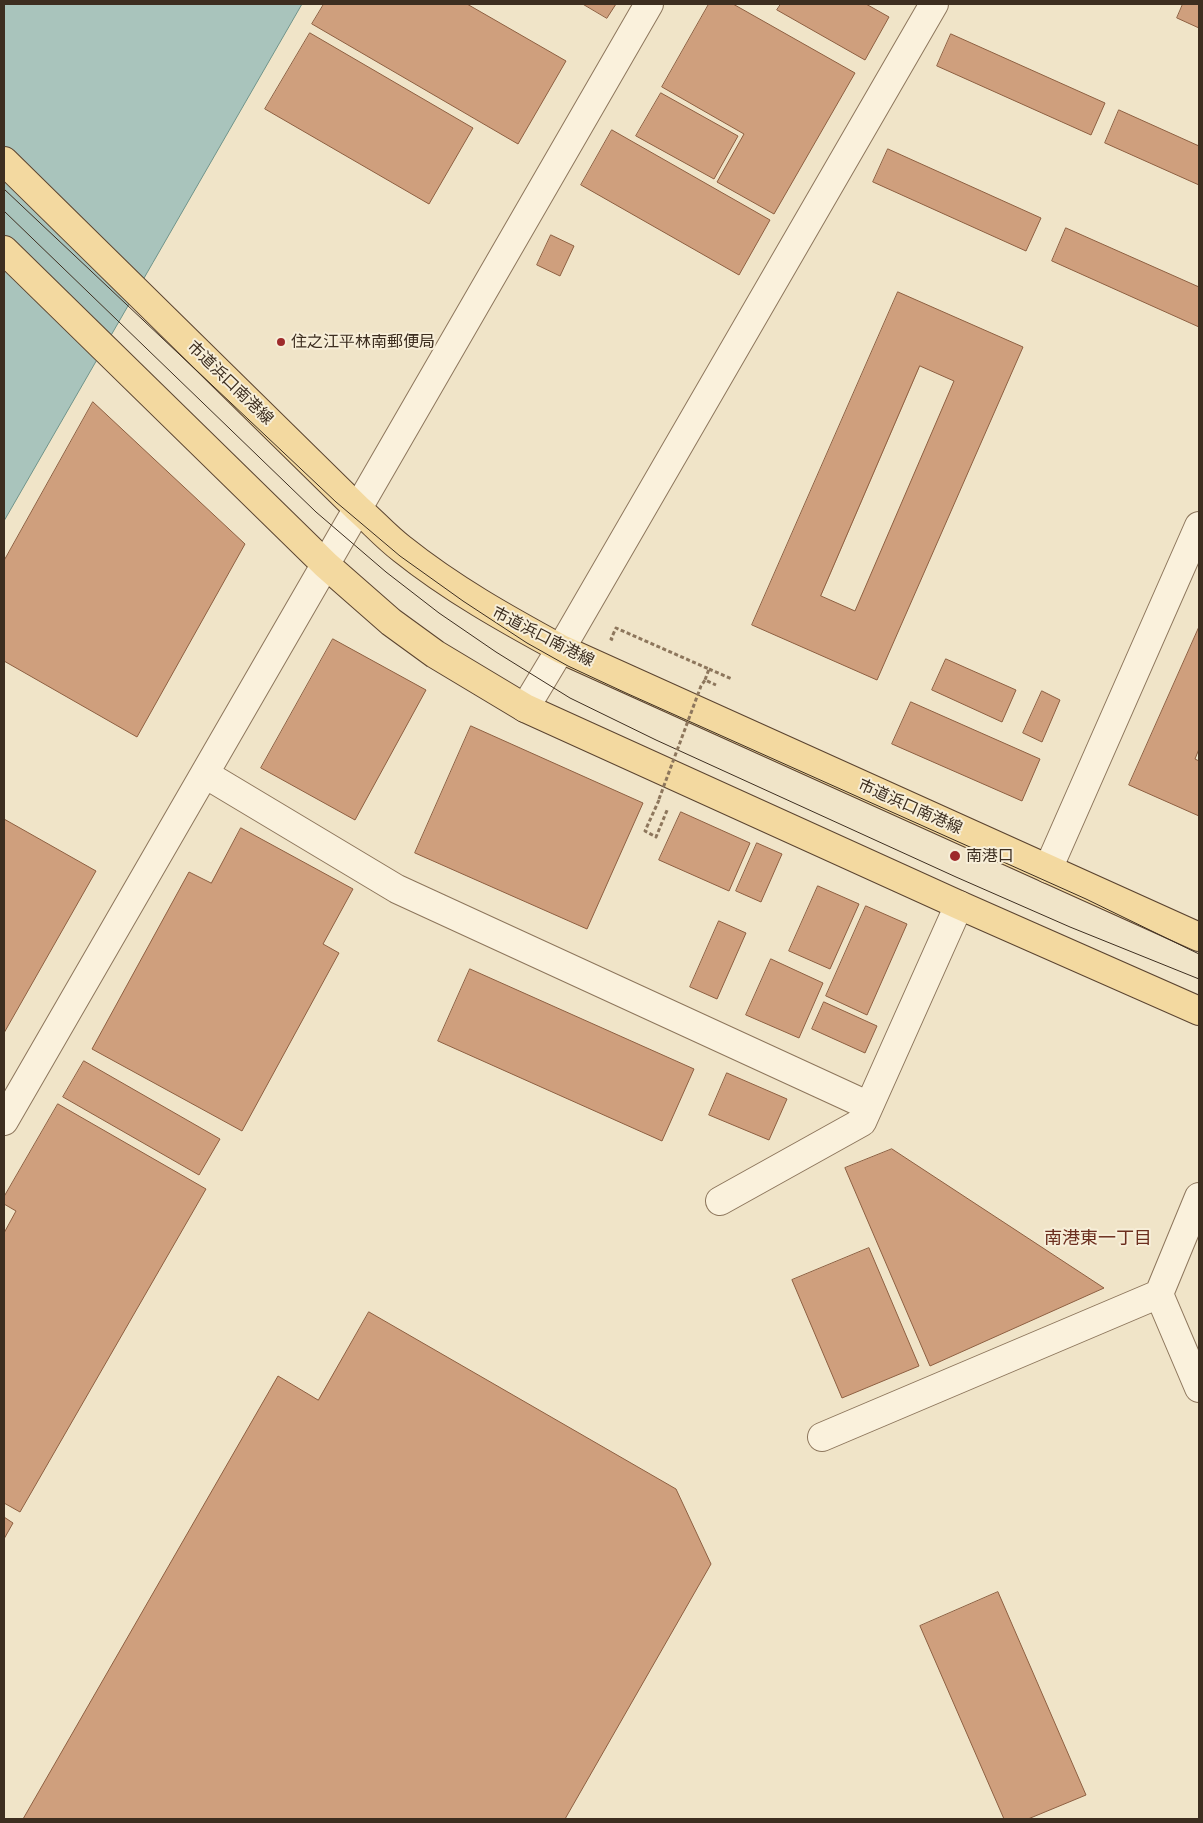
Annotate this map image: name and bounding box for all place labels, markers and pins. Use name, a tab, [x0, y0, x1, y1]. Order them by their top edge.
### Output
place label: 住之江平林南郵便局	[291, 332, 435, 352]
marker: 住之江平林南郵便局	[275, 336, 287, 348]
place label: 南港口	[966, 846, 1014, 866]
marker: 南港口	[948, 849, 962, 863]

